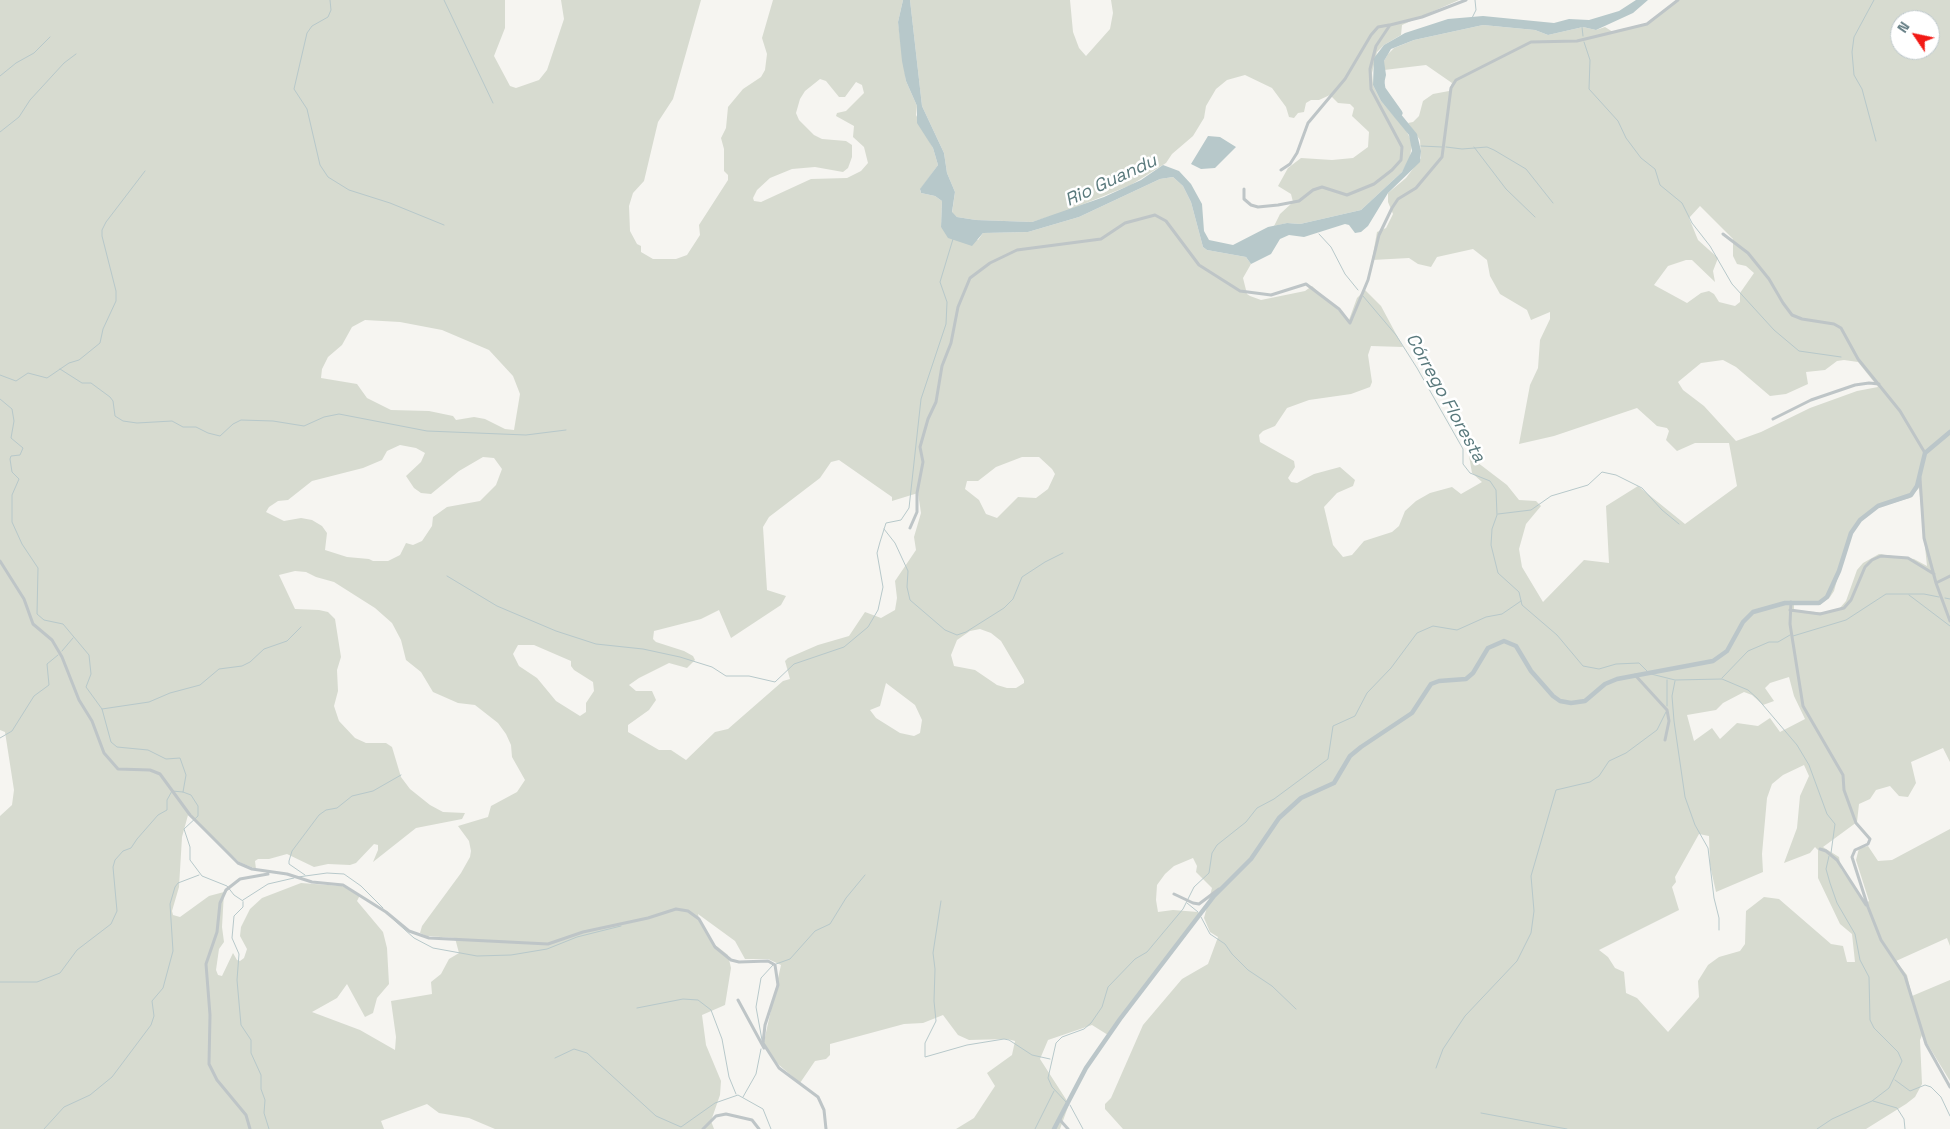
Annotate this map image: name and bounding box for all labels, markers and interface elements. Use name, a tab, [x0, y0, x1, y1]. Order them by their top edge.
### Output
north arrow	[1890, 10, 1940, 60]
text: N	[1893, 18, 1913, 36]
water label: Rio Guandu	[1062, 150, 1160, 212]
water label: Córrego Floresta	[1401, 330, 1489, 466]

